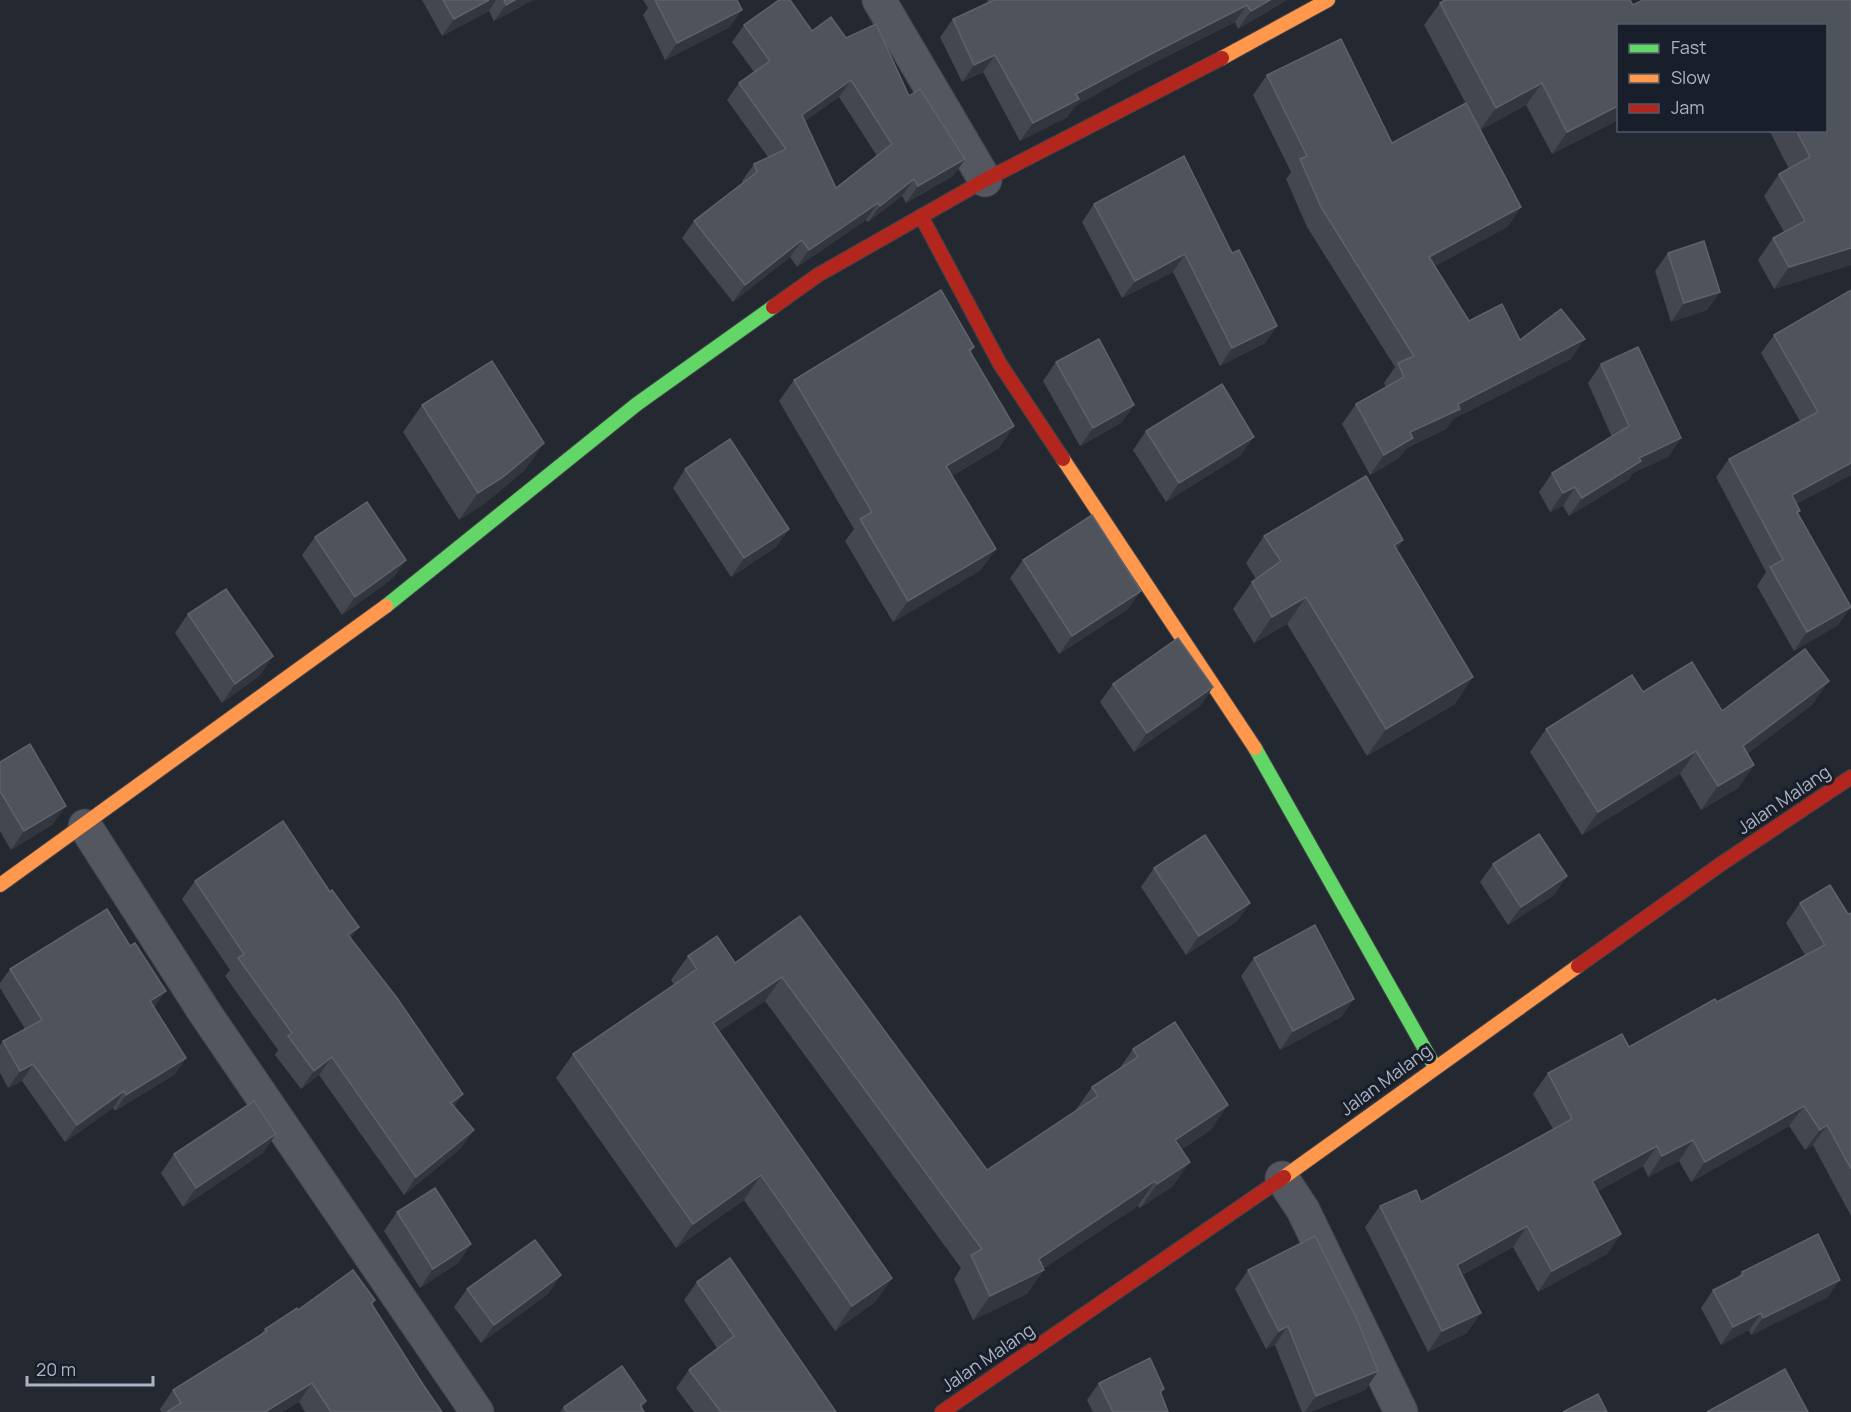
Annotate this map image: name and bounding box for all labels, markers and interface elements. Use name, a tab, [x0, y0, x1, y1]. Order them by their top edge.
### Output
legend	[1617, 24, 1827, 132]
text: Fast	[1671, 35, 1706, 59]
text: Slow	[1671, 65, 1711, 89]
text: Jam	[1671, 95, 1705, 119]
street label: Jalan Malang	[1732, 759, 1835, 839]
street label: Jalan Malang	[1335, 1038, 1436, 1120]
street label: Jalan Malang	[936, 1317, 1039, 1397]
scale bar	[27, 1349, 153, 1387]
text: 20 m	[36, 1357, 76, 1381]

